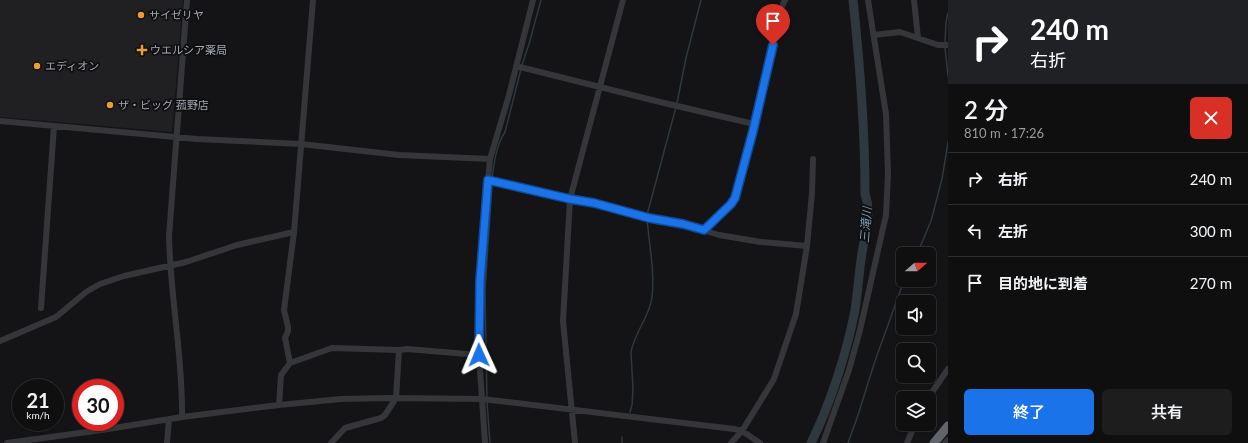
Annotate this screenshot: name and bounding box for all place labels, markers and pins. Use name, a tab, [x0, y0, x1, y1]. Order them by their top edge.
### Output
pin	[756, 4, 790, 45]
place label: サイゼリヤ	[149, 8, 204, 21]
marker: サイゼリヤ	[136, 10, 146, 20]
place label: ウエルシア薬局	[150, 43, 227, 56]
marker: ウエルシア薬局	[137, 45, 147, 55]
place label: エディオン	[45, 59, 99, 72]
marker: エディオン	[32, 61, 42, 71]
place label: ザ・ビッグ 菰野店	[118, 98, 209, 111]
marker: ザ・ビッグ 菰野店	[105, 100, 115, 110]

